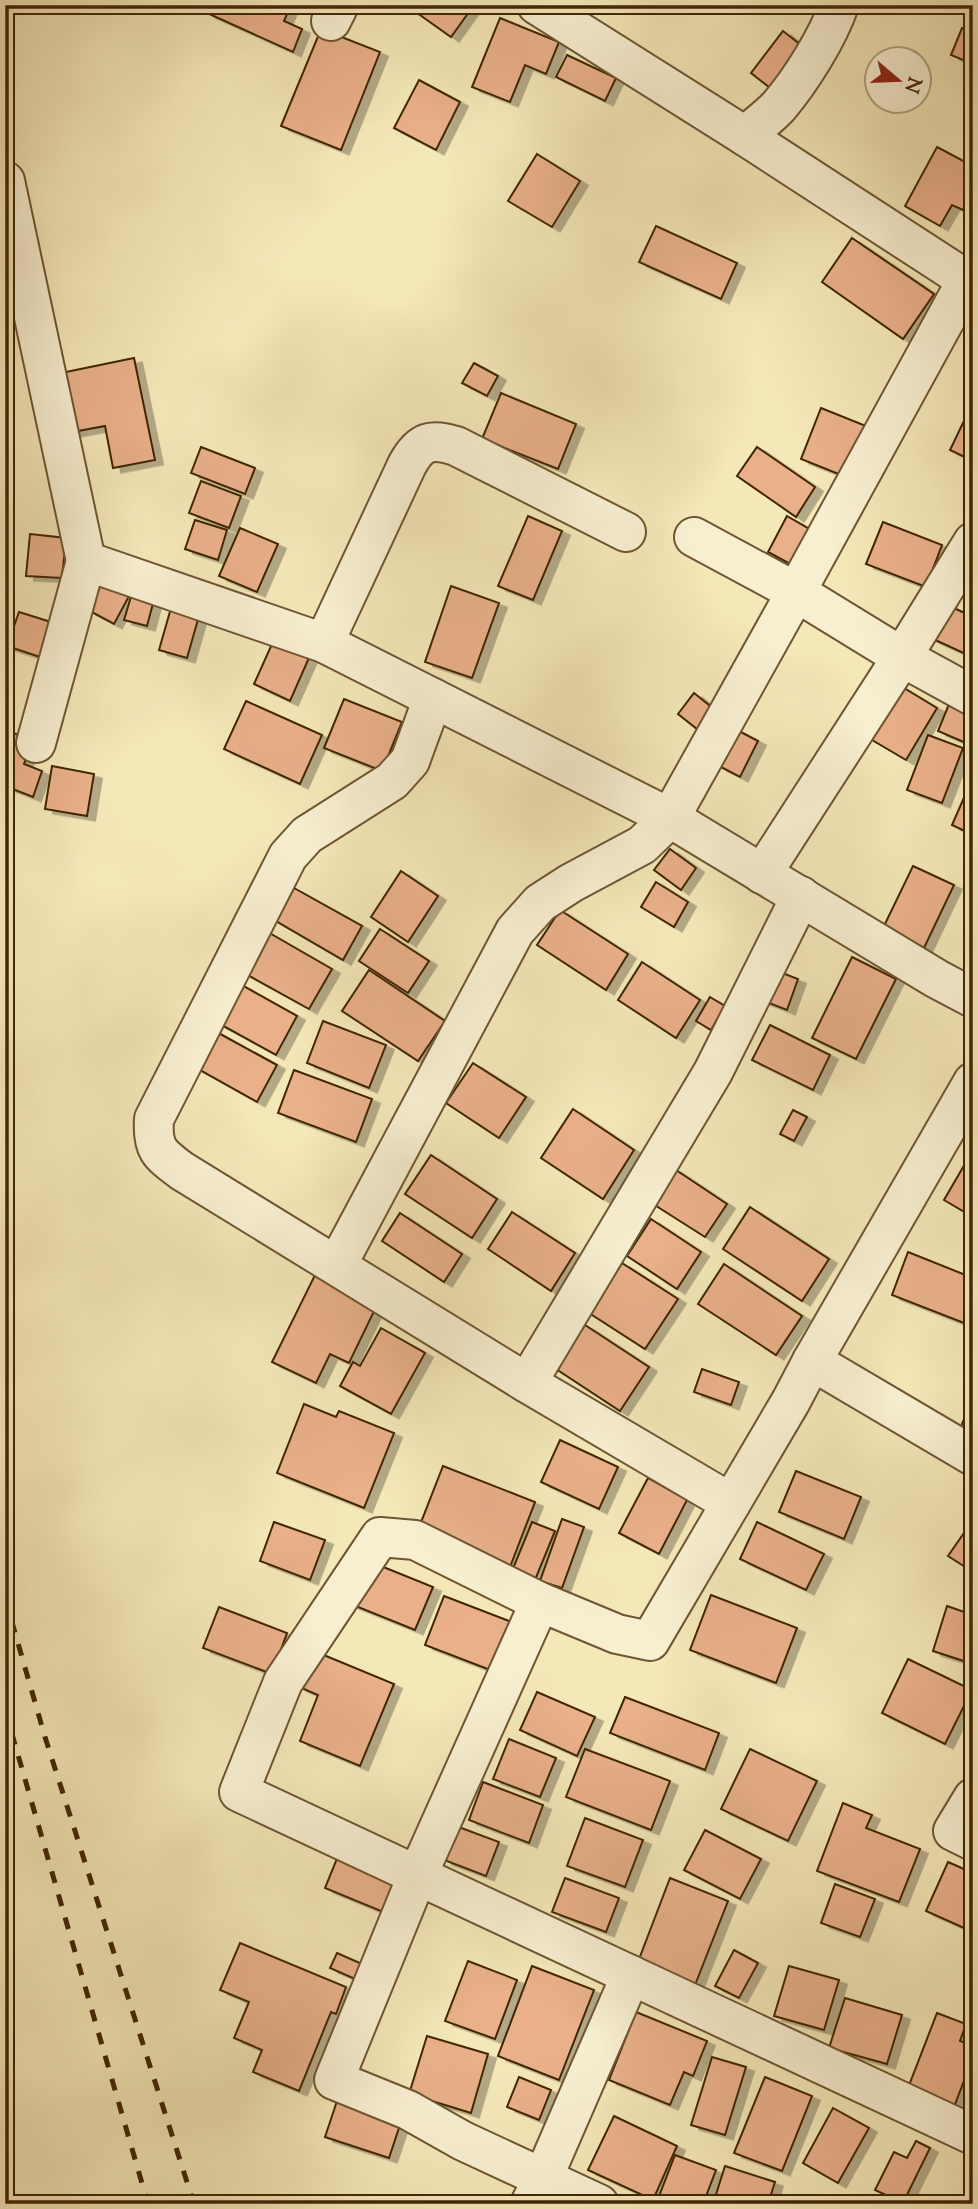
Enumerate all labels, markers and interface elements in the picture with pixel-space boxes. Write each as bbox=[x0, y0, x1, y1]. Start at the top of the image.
north arrow bbox=[862, 46, 932, 116]
text: N bbox=[896, 73, 927, 96]

